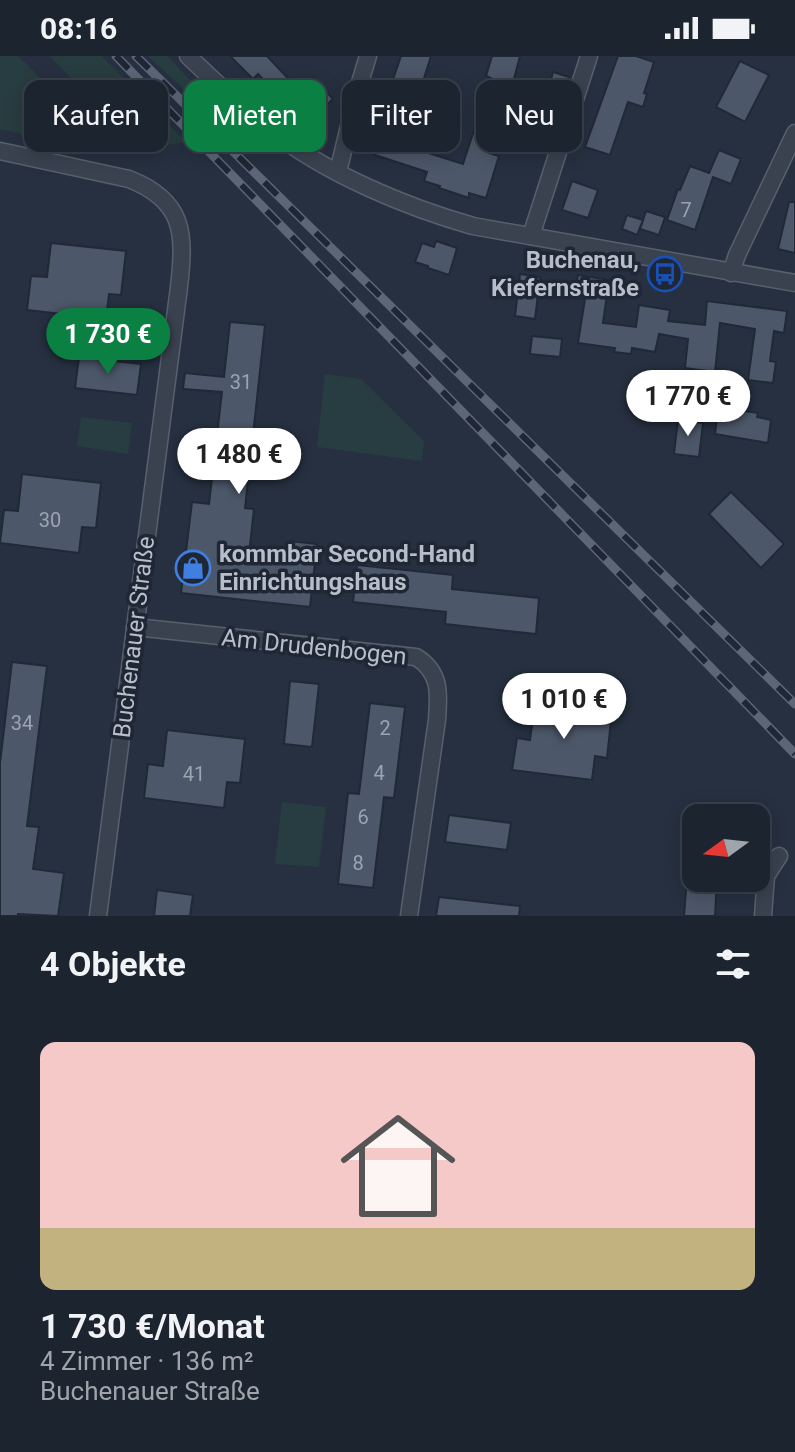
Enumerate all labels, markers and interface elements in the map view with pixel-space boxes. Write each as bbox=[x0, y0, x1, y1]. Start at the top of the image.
text: 08:16 bbox=[40, 11, 117, 46]
chip: Kaufen bbox=[24, 80, 168, 152]
chip: Mieten bbox=[184, 80, 326, 152]
chip: Filter bbox=[342, 80, 460, 152]
chip: Neu bbox=[476, 80, 582, 152]
house number: 7 bbox=[680, 198, 692, 222]
place label: Buchenau, Kiefernstraße bbox=[491, 246, 639, 302]
bus stop icon: Buchenau, Kiefernstraße bbox=[646, 255, 684, 293]
pin: 1 730 € bbox=[34, 308, 182, 376]
text: 1 730 € bbox=[64, 319, 152, 349]
house number: 31 bbox=[230, 370, 252, 394]
pin: 1 770 € bbox=[614, 370, 762, 438]
text: 1 770 € bbox=[644, 381, 732, 411]
pin: 1 480 € bbox=[165, 428, 313, 496]
text: 1 480 € bbox=[195, 439, 283, 469]
house number: 30 bbox=[39, 508, 61, 532]
street label: Buchenauer Straße bbox=[108, 535, 160, 739]
place label: kommbar Second-Hand Einrichtungshaus bbox=[219, 540, 475, 596]
shop icon: kommbar Second-Hand Einrichtungshaus bbox=[174, 549, 212, 587]
street label: Am Drudenbogen bbox=[220, 623, 408, 671]
pin: 1 010 € bbox=[490, 673, 638, 741]
text: 1 010 € bbox=[520, 684, 608, 714]
house number: 34 bbox=[11, 711, 33, 735]
house number: 2 bbox=[379, 716, 391, 740]
house number: 4 bbox=[373, 761, 385, 785]
house number: 41 bbox=[183, 762, 205, 786]
north arrow bbox=[682, 804, 770, 892]
map controls bbox=[682, 804, 770, 892]
house number: 6 bbox=[357, 805, 369, 829]
house number: 8 bbox=[352, 851, 364, 875]
icon: filters bbox=[711, 942, 755, 986]
text: 4 Objekte bbox=[40, 944, 186, 984]
icon: home bbox=[326, 1094, 470, 1238]
text: 1 730 €/Monat bbox=[40, 1306, 265, 1346]
text: 4 Zimmer · 136 m² bbox=[40, 1346, 253, 1376]
text: Buchenauer Straße bbox=[40, 1376, 260, 1406]

